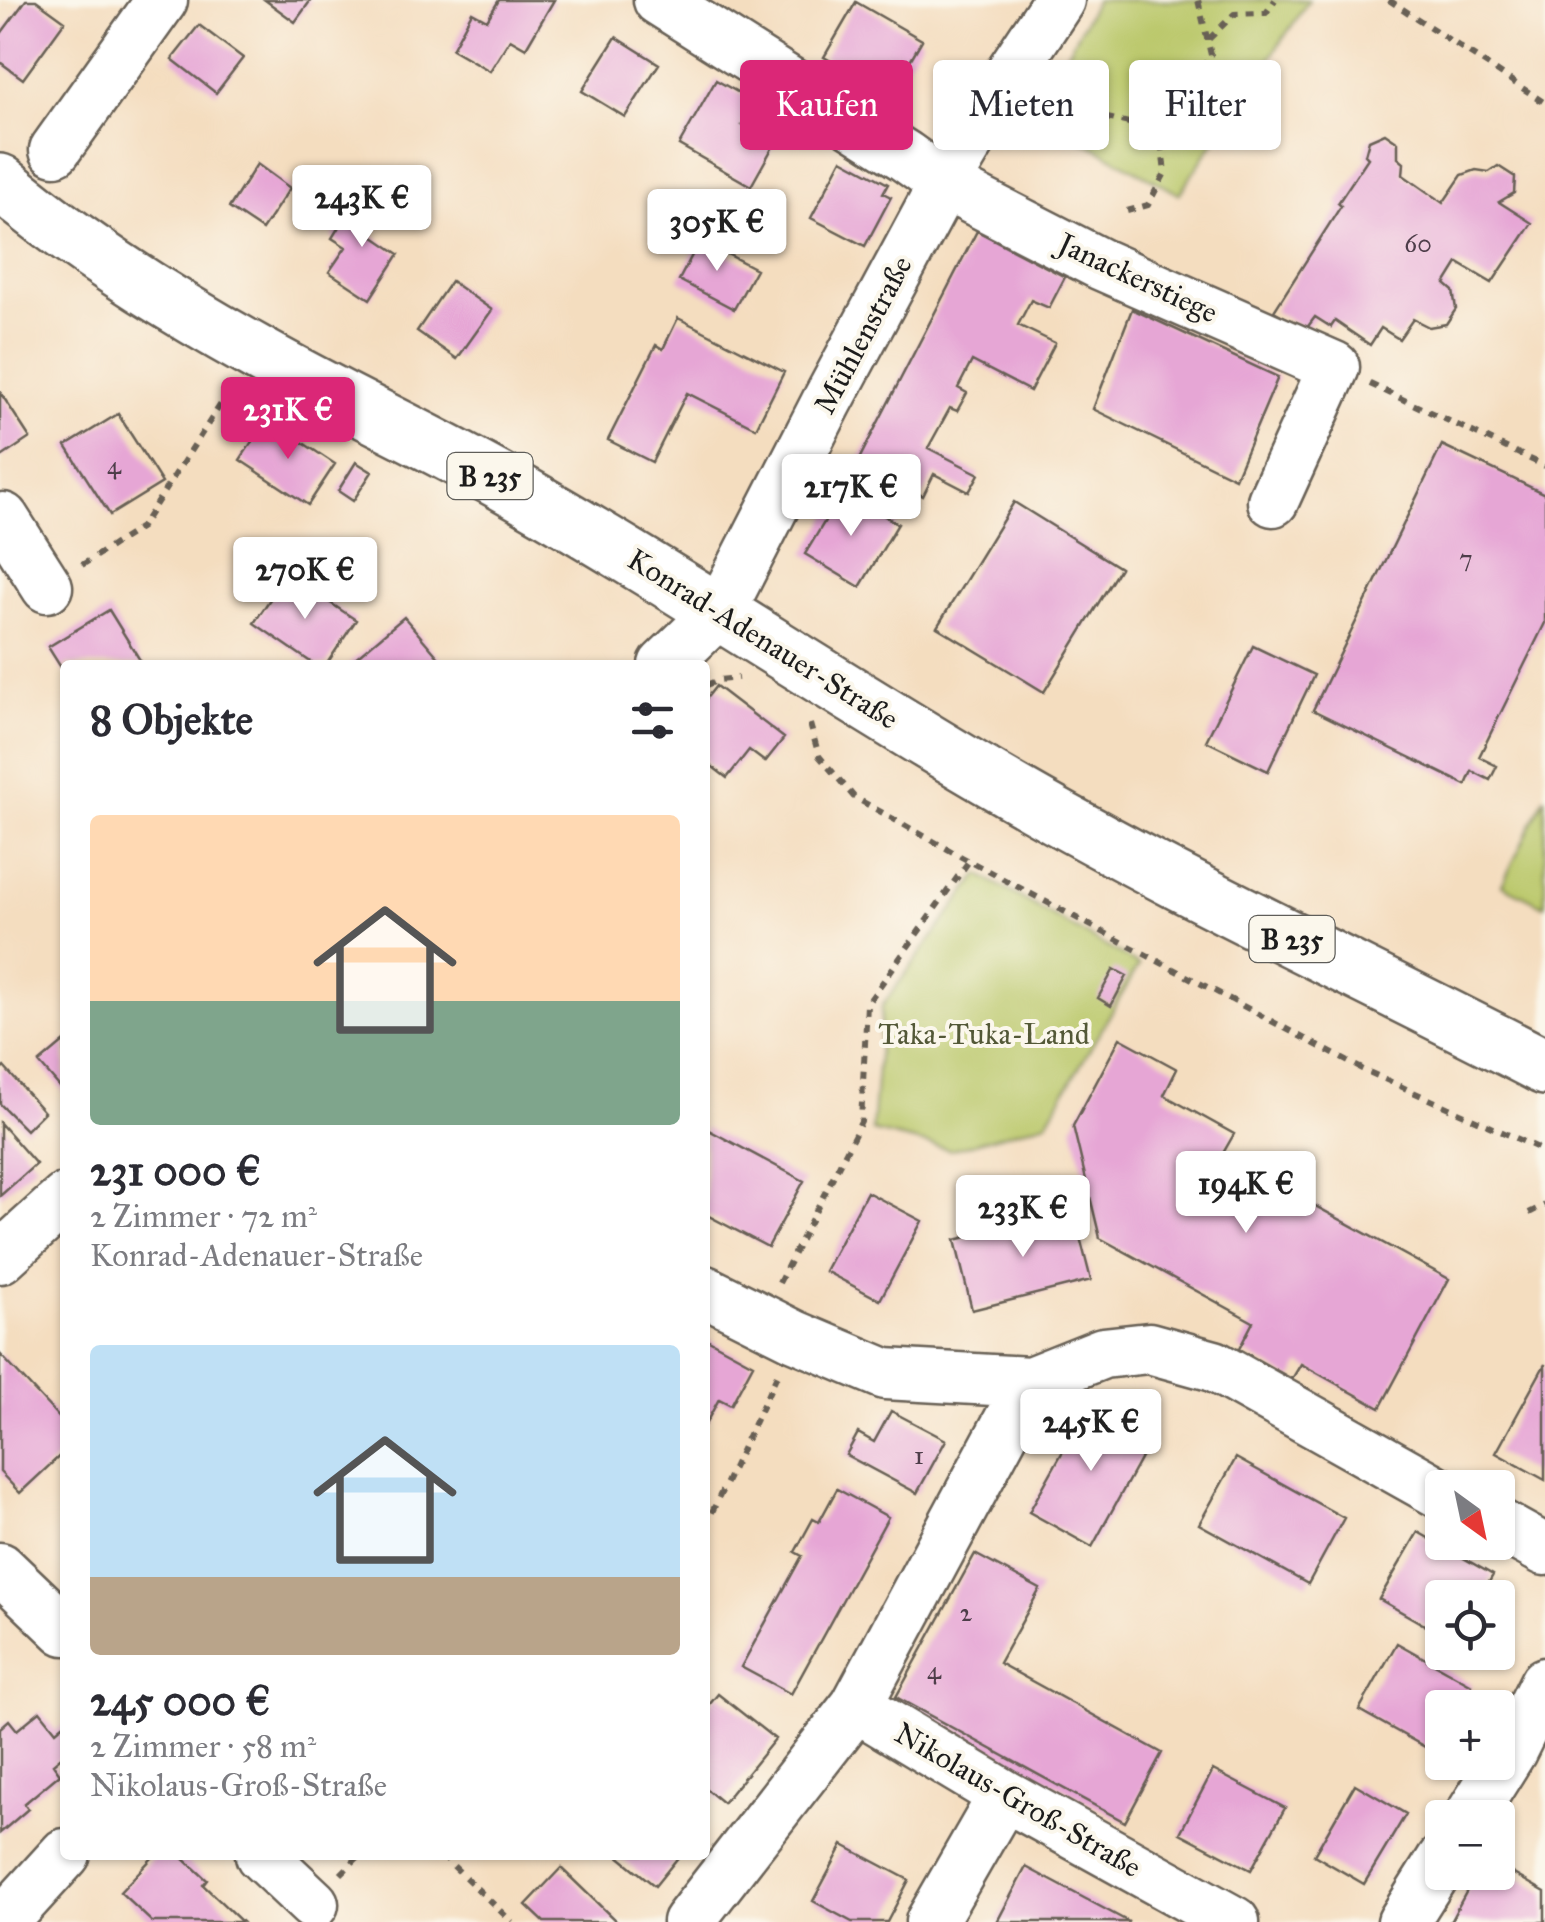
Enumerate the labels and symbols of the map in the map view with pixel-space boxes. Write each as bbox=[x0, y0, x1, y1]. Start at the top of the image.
pin: 243K € bbox=[281, 165, 443, 250]
pin: 305K € bbox=[636, 189, 798, 274]
street label: Janackerstiege bbox=[1050, 224, 1223, 331]
house number: 60 bbox=[1404, 228, 1432, 259]
street label: Mühlenstraße bbox=[806, 250, 920, 420]
pin: 231K € bbox=[207, 377, 369, 462]
house number: 4 bbox=[107, 450, 122, 481]
road number: B 235 bbox=[448, 453, 532, 499]
pin: 217K € bbox=[770, 454, 932, 539]
pin: 270K € bbox=[224, 537, 386, 622]
street label: Konrad-Adenauer-Straße bbox=[621, 541, 905, 737]
house number: 7 bbox=[1459, 543, 1473, 574]
road number: B 235 bbox=[1250, 916, 1334, 962]
park label: Taka-Tuka-Land bbox=[878, 1016, 1090, 1052]
pin: 194K € bbox=[1165, 1151, 1327, 1236]
pin: 233K € bbox=[942, 1175, 1104, 1260]
pin: 245K € bbox=[1010, 1389, 1172, 1474]
house number: 1 bbox=[914, 1440, 924, 1471]
north arrow bbox=[1425, 1470, 1515, 1560]
house number: 2 bbox=[960, 1597, 973, 1628]
house number: 4 bbox=[927, 1655, 942, 1686]
street label: Nikolaus-Groß-Straße bbox=[888, 1715, 1148, 1885]

